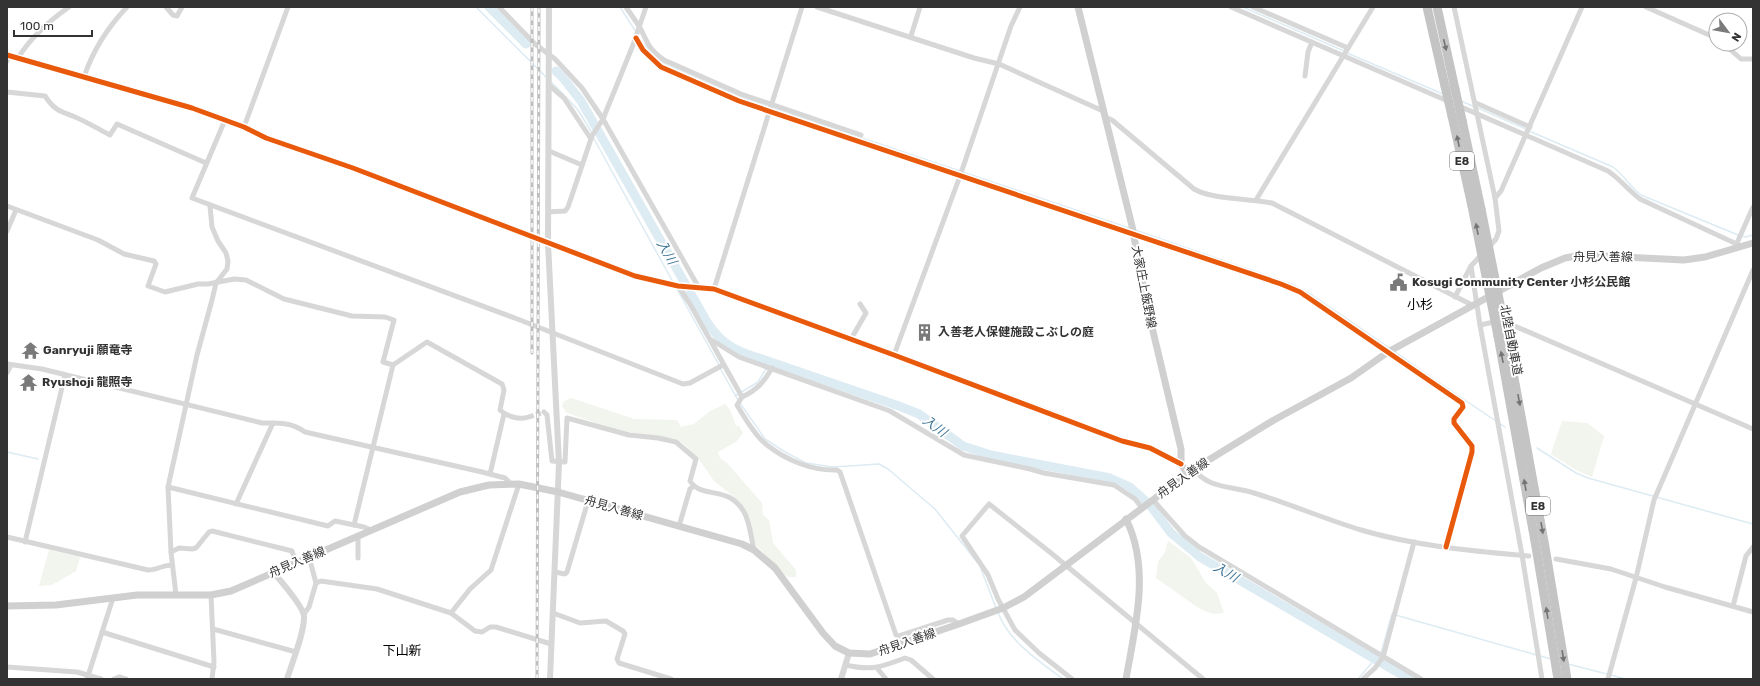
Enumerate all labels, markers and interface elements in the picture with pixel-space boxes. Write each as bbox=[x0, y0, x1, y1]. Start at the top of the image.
scale bar bbox=[14, 12, 92, 38]
north arrow bbox=[1708, 12, 1748, 52]
text: 100 m bbox=[20, 19, 54, 33]
text: N bbox=[1728, 30, 1744, 44]
one-way arrow bbox=[1443, 39, 1449, 51]
one-way arrow bbox=[1454, 135, 1460, 147]
road number: E8 bbox=[1450, 152, 1474, 170]
one-way arrow bbox=[1473, 223, 1479, 235]
water label: 入川 bbox=[654, 237, 681, 269]
street label: 大家庄上飯野線 bbox=[1129, 244, 1159, 330]
street label: 舟見入善線 bbox=[1573, 250, 1633, 264]
public building icon: Kosugi Community Center 小杉公民館 bbox=[1389, 272, 1409, 292]
place label: Kosugi Community Center 小杉公民館 bbox=[1412, 275, 1630, 289]
district label: 小杉 bbox=[1407, 297, 1433, 312]
street label: 北陸自動車道 bbox=[1497, 303, 1525, 377]
building icon: 入善老人保健施設こぶしの庭 bbox=[915, 322, 935, 342]
place label: 入善老人保健施設こぶしの庭 bbox=[938, 325, 1094, 339]
temple icon: Ganryuji 願竜寺 bbox=[20, 340, 40, 360]
place label: Ganryuji 願竜寺 bbox=[43, 343, 133, 357]
one-way arrow bbox=[1499, 351, 1505, 363]
temple icon: Ryushoji 龍照寺 bbox=[19, 372, 39, 392]
place label: Ryushoji 龍照寺 bbox=[42, 375, 133, 389]
one-way arrow bbox=[1516, 394, 1522, 406]
water label: 入川 bbox=[920, 412, 952, 441]
street label: 舟見入善線 bbox=[1154, 455, 1212, 501]
one-way arrow bbox=[1522, 479, 1528, 491]
street label: 舟見入善線 bbox=[583, 493, 645, 523]
road number: E8 bbox=[1526, 497, 1550, 515]
one-way arrow bbox=[1539, 522, 1545, 534]
street label: 舟見入善線 bbox=[267, 544, 327, 580]
water label: 入川 bbox=[1211, 559, 1243, 586]
one-way arrow bbox=[1544, 607, 1550, 619]
street label: 舟見入善線 bbox=[876, 626, 938, 658]
district label: 下山新 bbox=[382, 643, 422, 658]
one-way arrow bbox=[1560, 650, 1566, 662]

